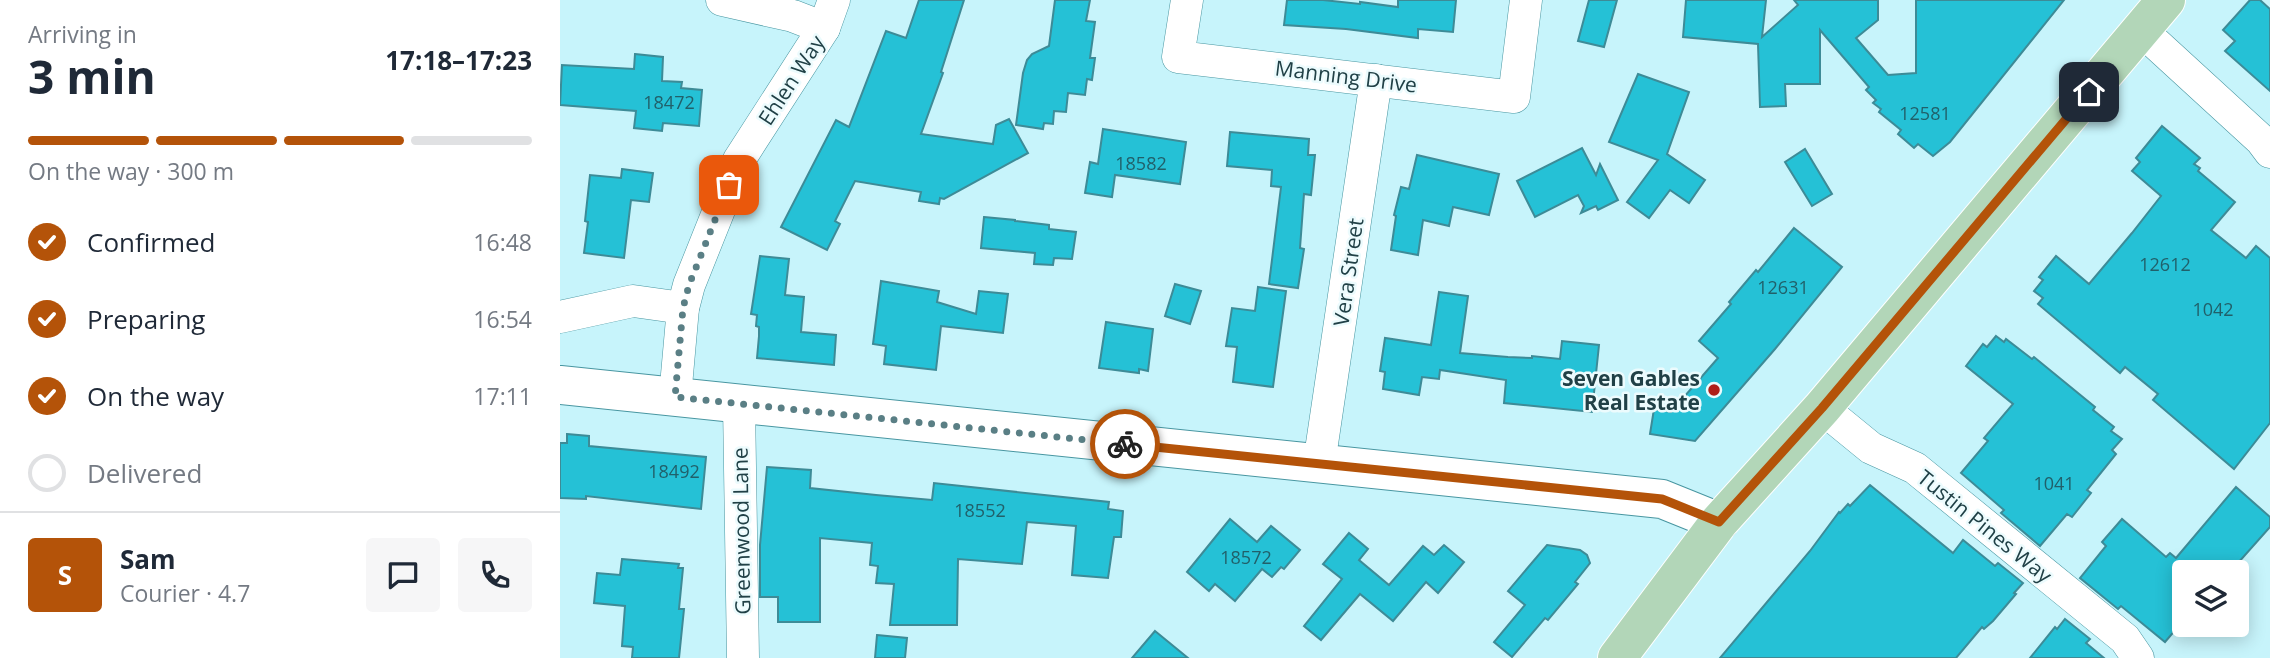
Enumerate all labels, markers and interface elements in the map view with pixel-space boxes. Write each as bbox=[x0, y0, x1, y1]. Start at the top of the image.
text: Arriving in bbox=[28, 18, 137, 50]
street label: Ehlen Way bbox=[752, 29, 831, 130]
text: 17:18–17:23 bbox=[385, 42, 532, 78]
text: 3 min bbox=[28, 45, 156, 107]
street label: Manning Drive bbox=[1273, 53, 1419, 99]
pin bbox=[2059, 62, 2119, 122]
icon: home bbox=[2070, 73, 2108, 111]
house number: 18472 bbox=[643, 90, 695, 114]
house number: 12581 bbox=[1899, 101, 1951, 125]
house number: 18582 bbox=[1115, 151, 1167, 175]
text: On the way · 300 m bbox=[28, 155, 234, 187]
pin bbox=[699, 155, 759, 215]
icon: bag bbox=[710, 166, 748, 204]
street label: Vera Street bbox=[1327, 216, 1369, 328]
icon: check bbox=[28, 223, 66, 261]
text: Confirmed bbox=[87, 224, 215, 260]
text: 16:48 bbox=[473, 226, 532, 258]
house number: 12612 bbox=[2139, 252, 2191, 276]
house number: 12631 bbox=[1757, 275, 1809, 299]
house number: 1042 bbox=[2192, 297, 2234, 321]
icon: check bbox=[28, 300, 66, 338]
text: Preparing bbox=[87, 301, 205, 337]
text: 16:54 bbox=[473, 303, 532, 335]
place label: Seven Gables Real Estate bbox=[1562, 364, 1700, 416]
icon: check bbox=[28, 377, 66, 415]
text: On the way bbox=[87, 378, 224, 414]
text: 17:11 bbox=[473, 380, 532, 412]
marker: Seven Gables Real Estate bbox=[1706, 382, 1722, 398]
courier bbox=[1090, 409, 1160, 479]
icon: bike bbox=[1106, 425, 1144, 463]
street label: Greenwood Lane bbox=[726, 447, 756, 615]
text: Delivered bbox=[87, 455, 202, 491]
house number: 18492 bbox=[648, 459, 700, 483]
street label: Tustin Pines Way bbox=[1912, 463, 2058, 589]
house number: 1041 bbox=[2033, 471, 2075, 495]
house number: 18552 bbox=[954, 498, 1006, 522]
button: chat bbox=[366, 538, 440, 612]
button: phone bbox=[458, 538, 532, 612]
text: Sam bbox=[120, 541, 176, 577]
house number: 18572 bbox=[1220, 545, 1272, 569]
text: S bbox=[58, 557, 72, 593]
map controls bbox=[2172, 560, 2249, 637]
button: layers bbox=[2172, 560, 2249, 637]
text: Courier · 4.7 bbox=[120, 577, 250, 609]

